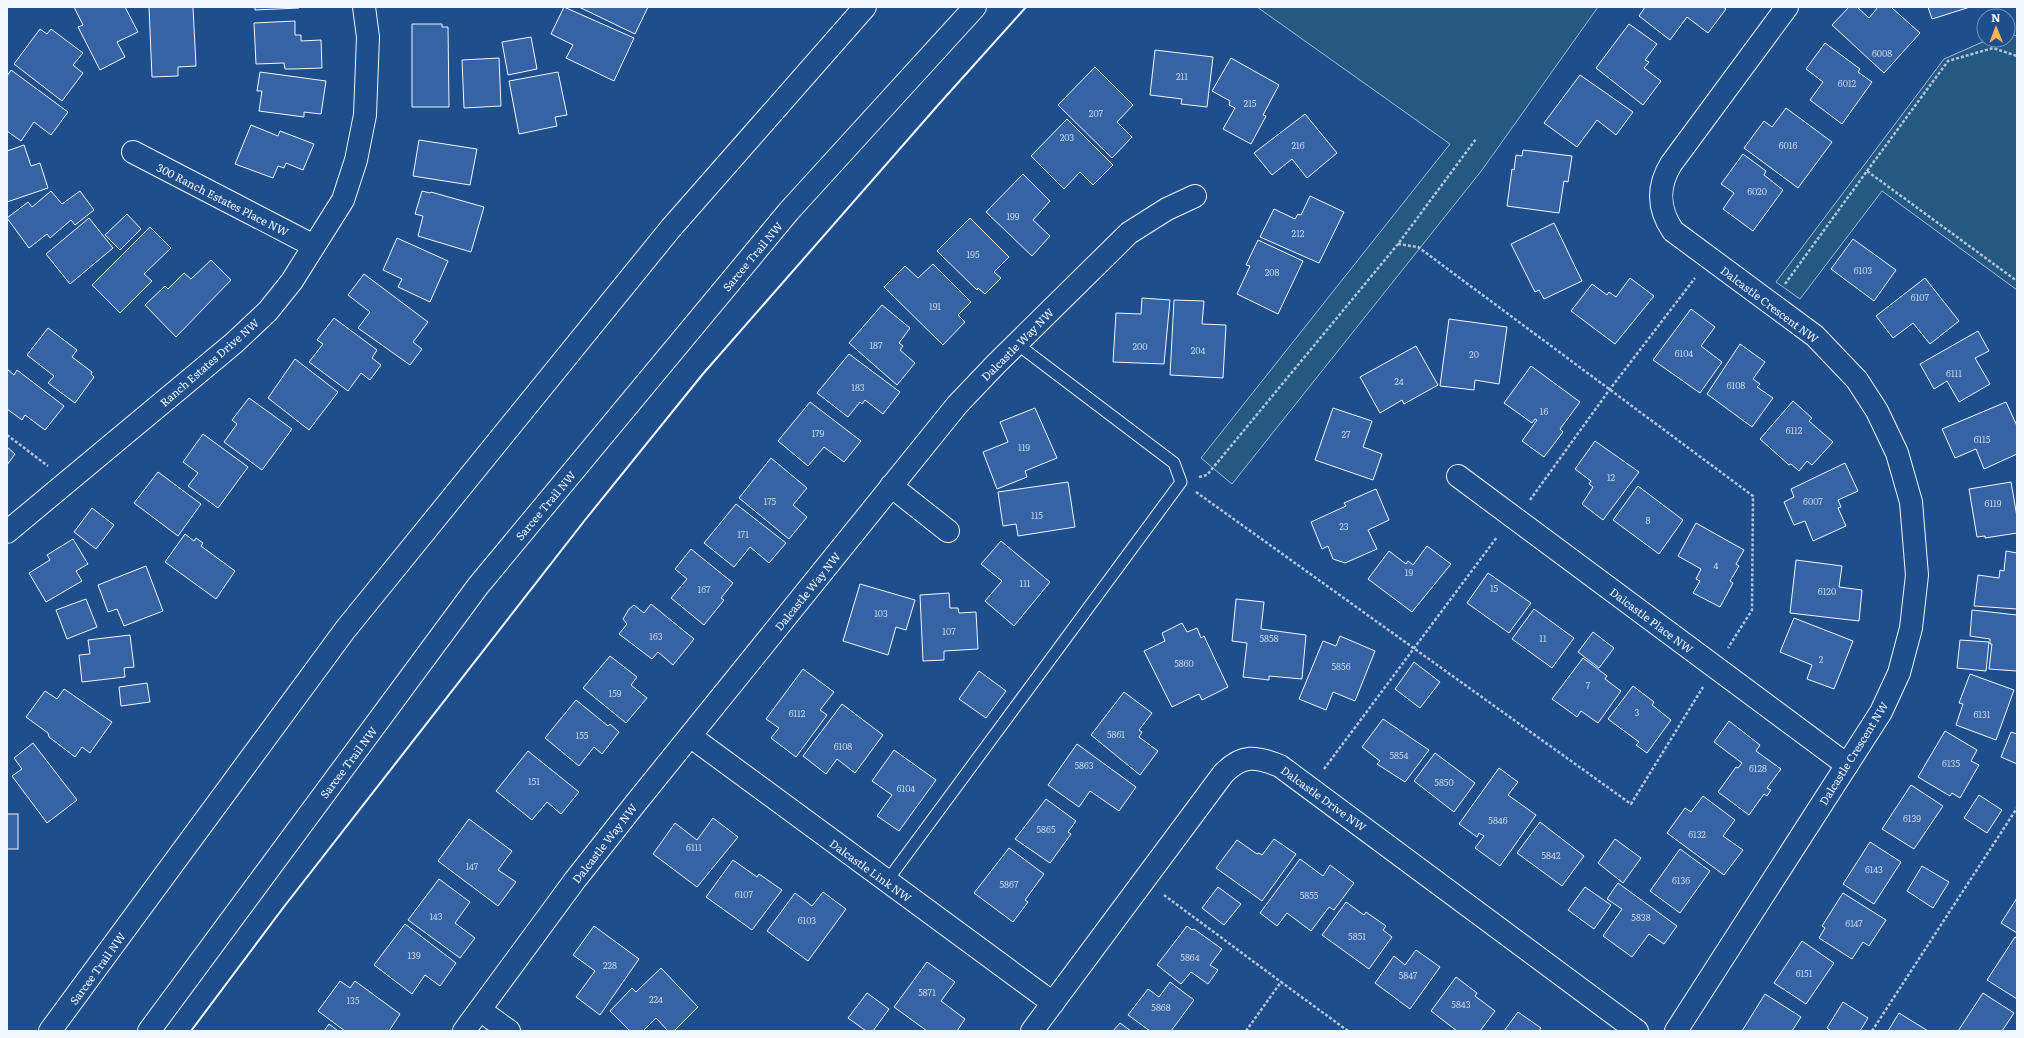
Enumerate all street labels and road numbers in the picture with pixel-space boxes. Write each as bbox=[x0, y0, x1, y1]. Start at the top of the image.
street label: 300 Ranch Estates Place NW bbox=[154, 159, 292, 239]
street label: Sarcee Trail NW bbox=[718, 218, 786, 294]
street label: Dalcastle Crescent NW bbox=[1718, 262, 1822, 346]
street label: Dalcastle Way NW bbox=[977, 304, 1057, 384]
street label: Ranch Estates Drive NW bbox=[156, 314, 262, 410]
street label: Sarcee Trail NW bbox=[511, 467, 579, 543]
street label: Dalcastle Way NW bbox=[770, 548, 844, 634]
street label: Dalcastle Place NW bbox=[1607, 583, 1697, 657]
street label: Dalcastle Crescent NW bbox=[1815, 698, 1891, 808]
street label: Sarcee Trail NW bbox=[316, 723, 380, 801]
street label: Dalcastle Drive NW bbox=[1278, 761, 1370, 835]
street label: Dalcastle Way NW bbox=[568, 800, 640, 886]
street label: Dalcastle Link NW bbox=[827, 835, 915, 905]
street label: Sarcee Trail NW bbox=[65, 928, 129, 1008]

